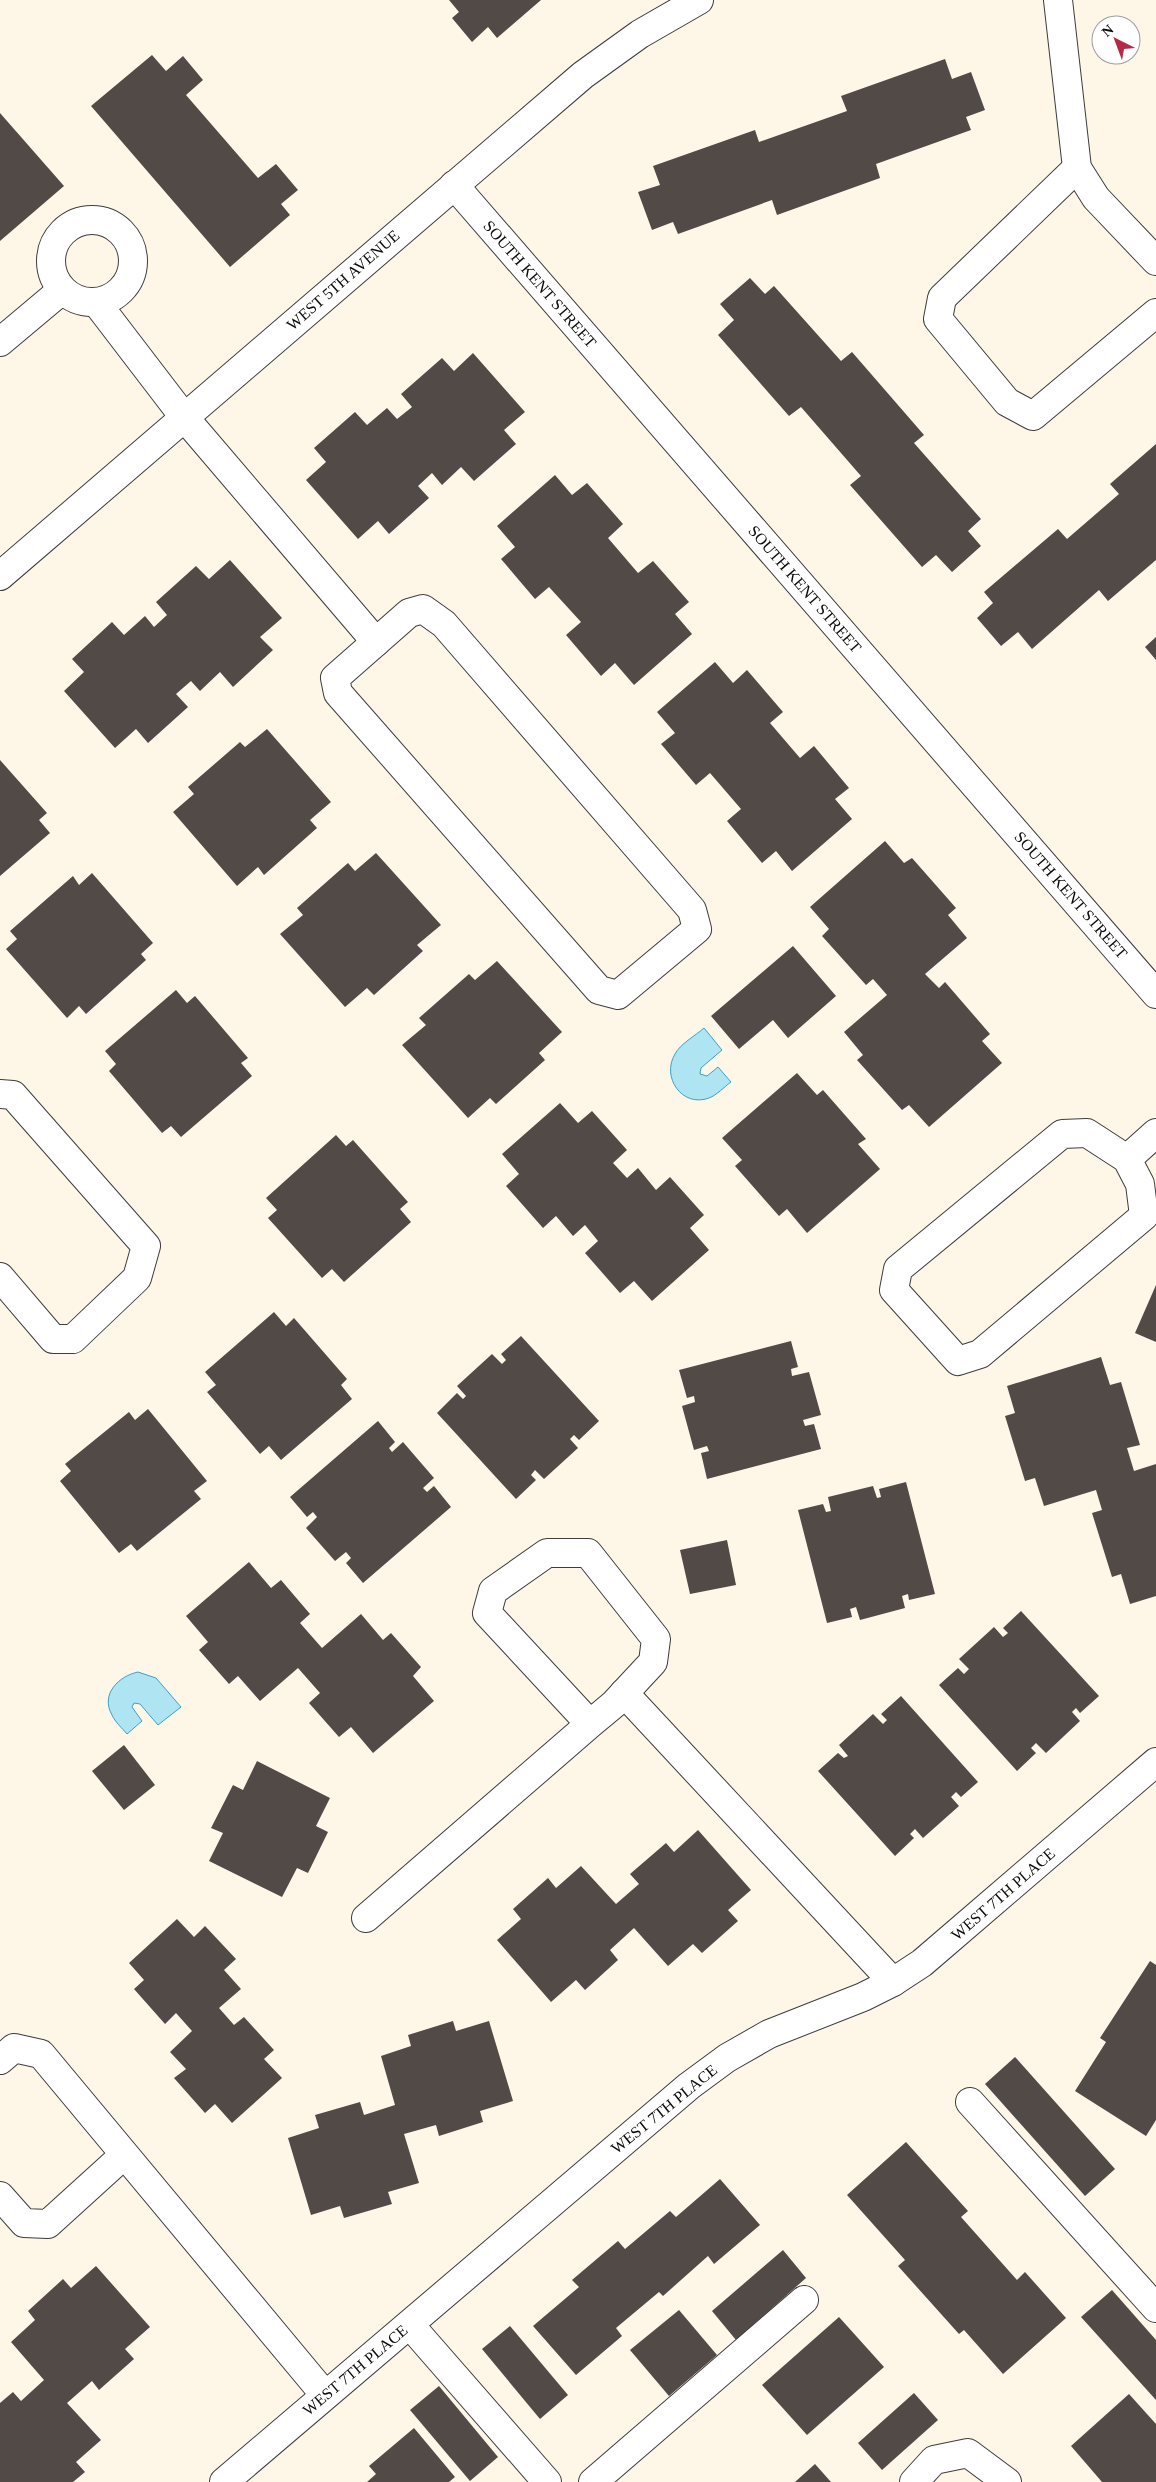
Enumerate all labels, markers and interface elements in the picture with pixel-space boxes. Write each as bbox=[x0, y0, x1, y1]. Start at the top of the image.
north arrow bbox=[1091, 15, 1141, 65]
text: N bbox=[1099, 22, 1116, 40]
street label: SOUTH KENT STREET bbox=[480, 217, 600, 351]
street label: WEST 5TH AVENUE bbox=[283, 227, 403, 333]
street label: SOUTH KENT STREET bbox=[745, 522, 865, 656]
street label: SOUTH KENT STREET bbox=[1011, 828, 1131, 962]
street label: WEST 7TH PLACE bbox=[948, 1845, 1058, 1943]
street label: WEST 7TH PLACE bbox=[608, 2061, 720, 2157]
street label: WEST 7TH PLACE bbox=[299, 2321, 411, 2419]

